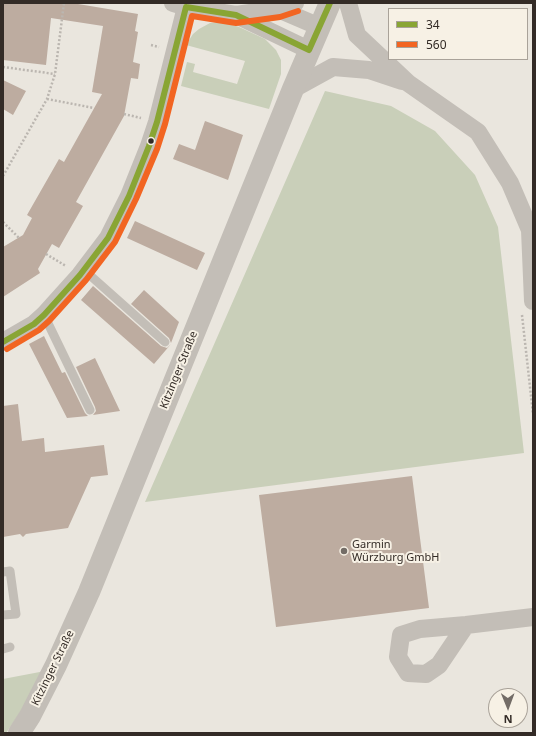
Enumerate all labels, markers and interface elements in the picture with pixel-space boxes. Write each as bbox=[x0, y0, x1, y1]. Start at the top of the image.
legend bbox=[388, 8, 528, 60]
text: 34 bbox=[426, 16, 440, 33]
text: 560 bbox=[426, 36, 447, 53]
unlabelled marker bbox=[146, 136, 156, 146]
street label: Kitzinger Straße bbox=[157, 329, 201, 411]
place label: Garmin Würzburg GmbH bbox=[352, 538, 439, 564]
marker: Garmin Würzburg GmbH bbox=[339, 546, 349, 556]
street label: Kitzinger Straße bbox=[29, 628, 77, 708]
north arrow bbox=[488, 688, 528, 728]
text: N bbox=[504, 712, 513, 727]

